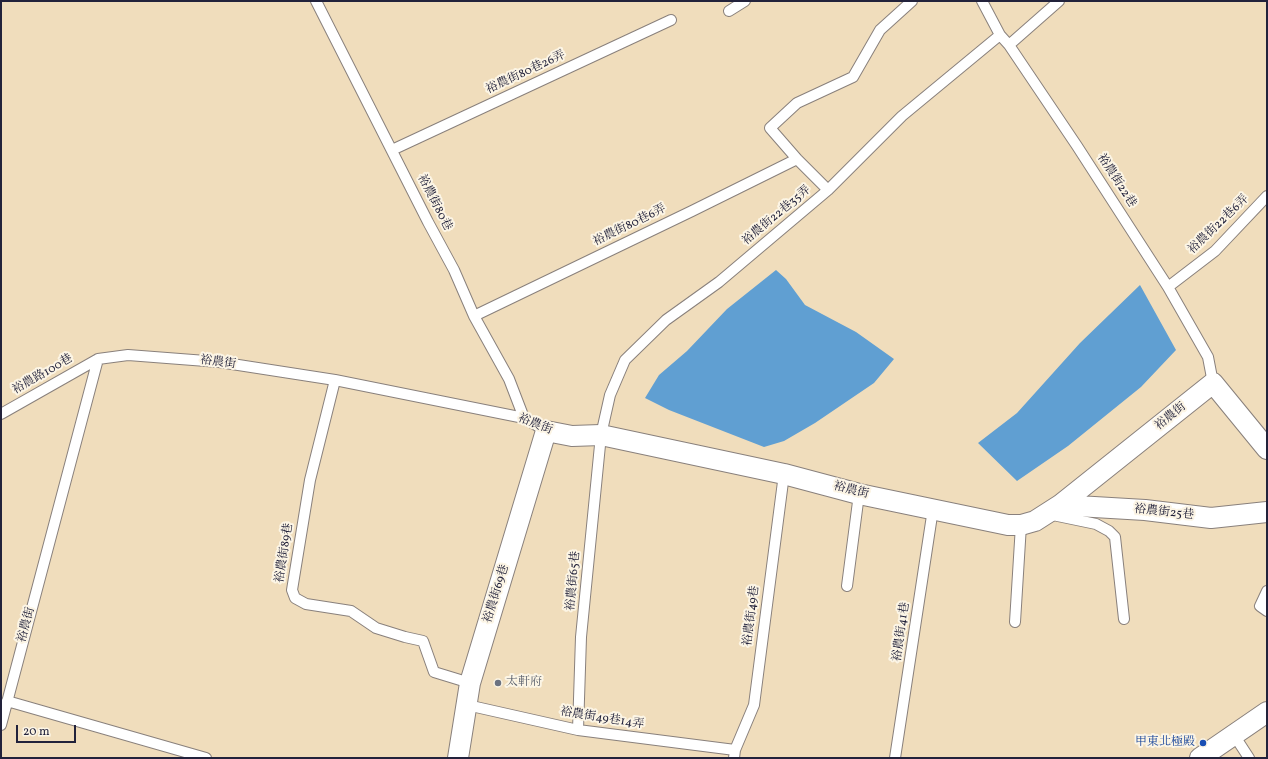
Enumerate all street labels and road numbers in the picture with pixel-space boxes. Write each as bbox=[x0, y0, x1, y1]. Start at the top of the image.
street label: 裕農街80巷26弄 bbox=[484, 48, 568, 98]
street label: 裕農街22巷 bbox=[1093, 152, 1139, 210]
street label: 裕農街80巷 bbox=[414, 172, 454, 234]
street label: 裕農街22巷35弄 bbox=[740, 183, 814, 249]
street label: 裕農街22巷6弄 bbox=[1186, 192, 1252, 258]
street label: 裕農街80巷6弄 bbox=[591, 202, 669, 250]
street label: 裕農路100巷 bbox=[10, 352, 76, 398]
street label: 裕農街 bbox=[199, 354, 237, 372]
street label: 裕農街 bbox=[1152, 400, 1190, 434]
street label: 裕農街 bbox=[516, 412, 554, 438]
street label: 裕農街 bbox=[832, 480, 870, 502]
street label: 裕農街25巷 bbox=[1133, 503, 1195, 523]
street label: 裕農街89巷 bbox=[273, 522, 297, 584]
street label: 裕農街65巷 bbox=[564, 551, 584, 611]
street label: 裕農街69巷 bbox=[481, 563, 513, 625]
street label: 裕農街49巷 bbox=[741, 585, 763, 647]
street label: 裕農街41巷 bbox=[891, 601, 913, 663]
street label: 裕農街 bbox=[15, 606, 39, 644]
street label: 裕農街49巷14弄 bbox=[559, 705, 645, 733]

